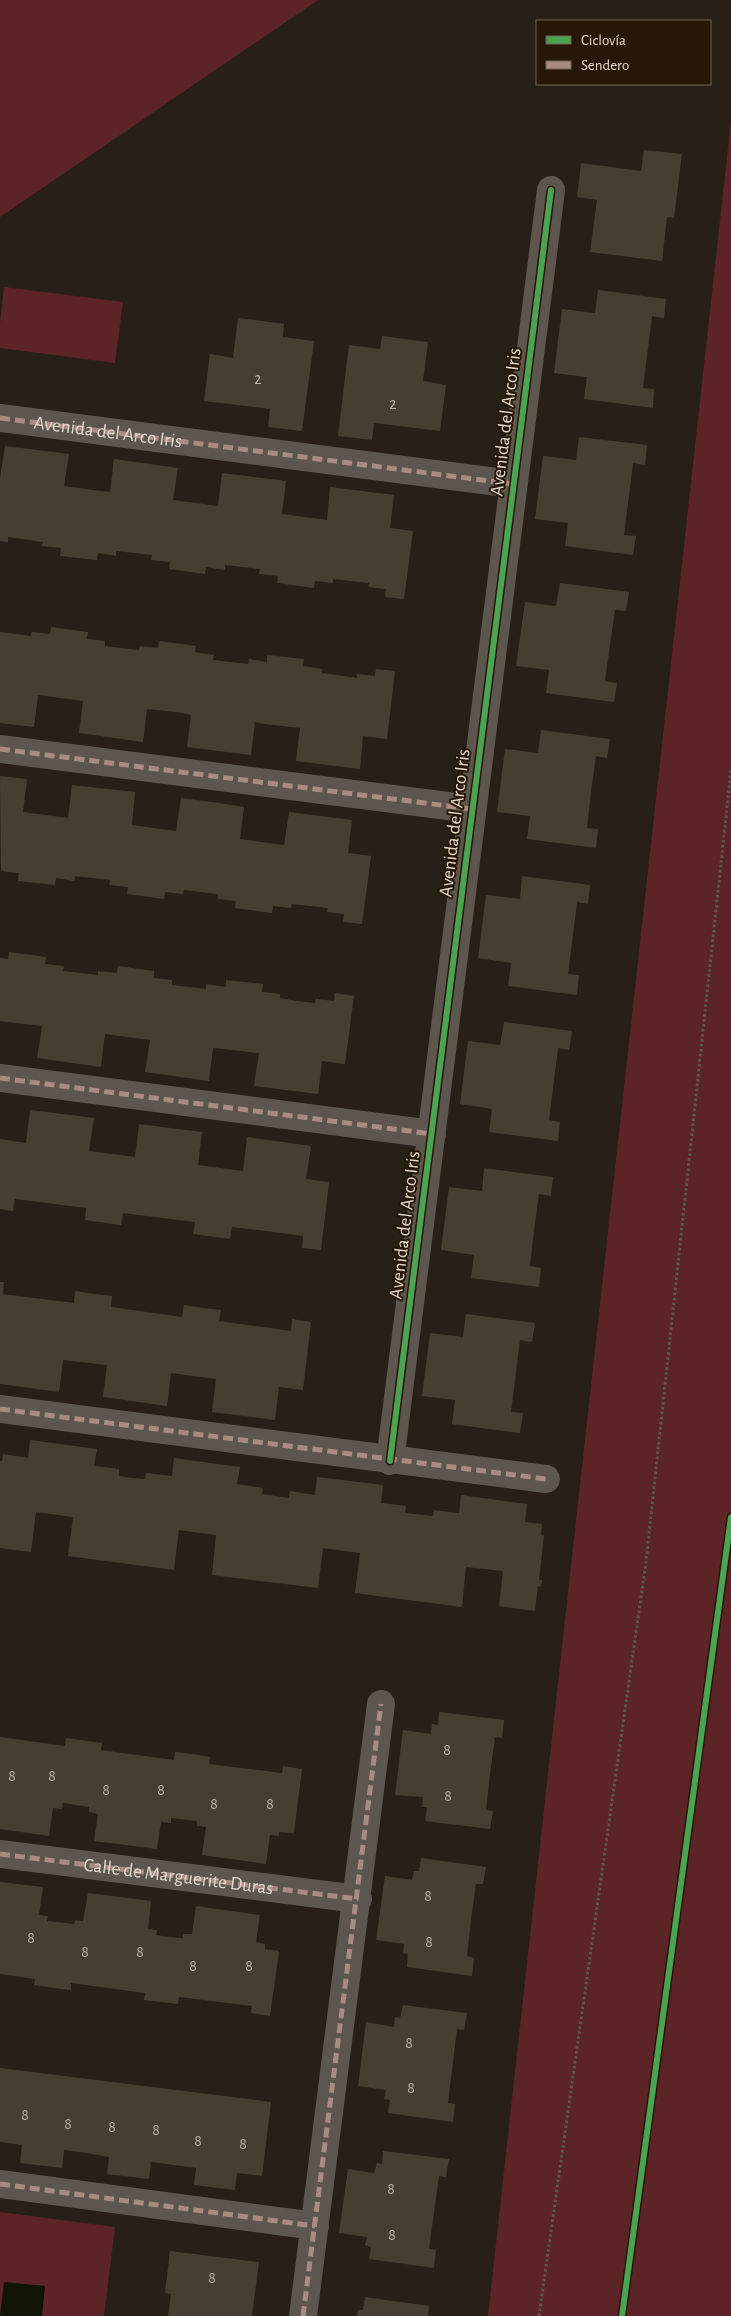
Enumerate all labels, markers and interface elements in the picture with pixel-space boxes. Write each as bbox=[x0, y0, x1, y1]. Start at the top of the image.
legend bbox=[536, 20, 711, 85]
text: Ciclovía bbox=[581, 33, 626, 48]
text: Sendero bbox=[581, 58, 629, 73]
street label: Avenida del Arco Iris bbox=[487, 347, 525, 497]
house number: 2 bbox=[254, 371, 262, 387]
house number: 2 bbox=[389, 396, 397, 412]
street label: Avenida del Arco Iris bbox=[33, 413, 183, 451]
street label: Avenida del Arco Iris bbox=[436, 748, 474, 898]
street label: Avenida del Arco Iris bbox=[386, 1150, 424, 1300]
house number: 8 bbox=[443, 1742, 451, 1758]
house number: 8 bbox=[8, 1768, 16, 1784]
house number: 8 bbox=[48, 1768, 56, 1784]
house number: 8 bbox=[102, 1782, 110, 1798]
house number: 8 bbox=[157, 1782, 165, 1798]
house number: 8 bbox=[444, 1788, 452, 1804]
house number: 8 bbox=[210, 1796, 218, 1812]
house number: 8 bbox=[266, 1796, 274, 1812]
street label: Calle de Marguerite Duras bbox=[83, 1855, 275, 1898]
house number: 8 bbox=[424, 1888, 432, 1904]
house number: 8 bbox=[27, 1930, 35, 1946]
house number: 8 bbox=[425, 1934, 433, 1950]
house number: 8 bbox=[81, 1944, 89, 1960]
house number: 8 bbox=[136, 1944, 144, 1960]
house number: 8 bbox=[189, 1958, 197, 1974]
house number: 8 bbox=[245, 1958, 253, 1974]
house number: 8 bbox=[405, 2035, 413, 2051]
house number: 8 bbox=[407, 2080, 415, 2096]
house number: 8 bbox=[21, 2107, 29, 2123]
house number: 8 bbox=[64, 2116, 72, 2132]
house number: 8 bbox=[108, 2119, 116, 2135]
house number: 8 bbox=[152, 2122, 160, 2138]
house number: 8 bbox=[194, 2133, 202, 2149]
house number: 8 bbox=[239, 2136, 247, 2152]
house number: 8 bbox=[387, 2181, 395, 2197]
house number: 8 bbox=[388, 2227, 396, 2243]
house number: 8 bbox=[208, 2270, 216, 2286]

